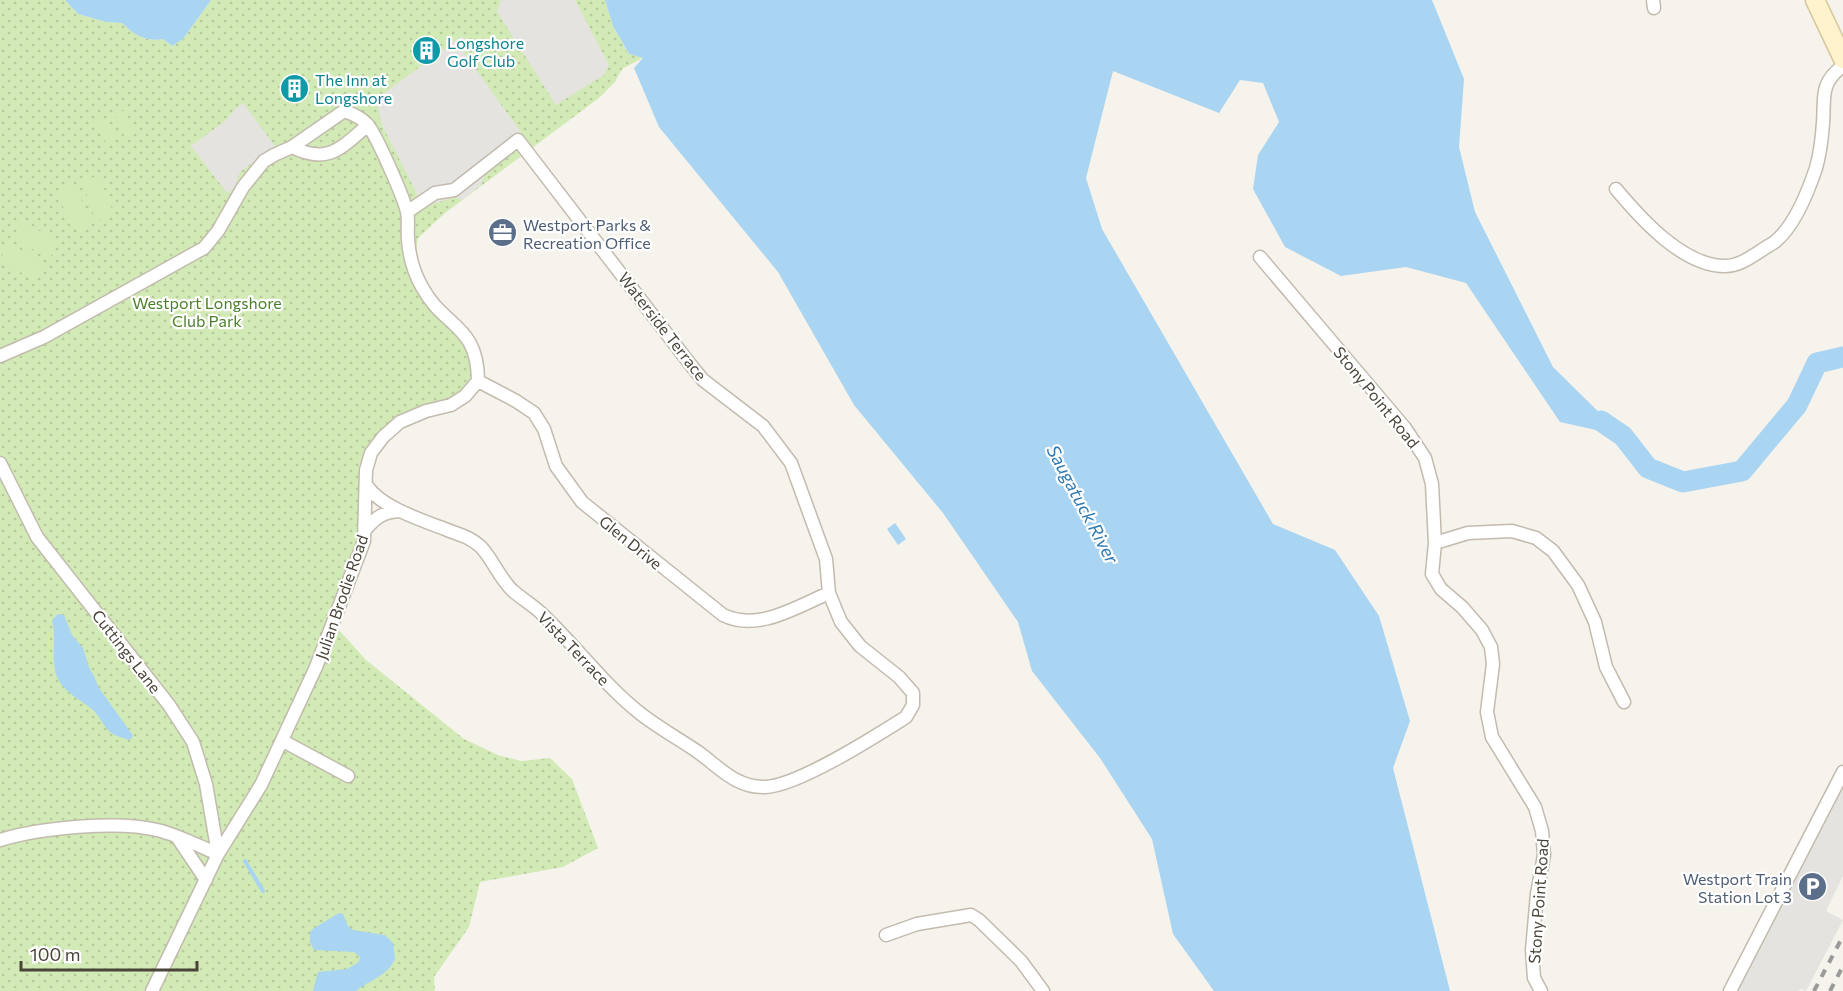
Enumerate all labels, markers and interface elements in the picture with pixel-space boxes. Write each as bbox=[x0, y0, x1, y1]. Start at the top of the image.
place label: Longshore Golf Club bbox=[447, 33, 524, 70]
building icon: Longshore Golf Club bbox=[410, 35, 442, 67]
place label: The Inn at Longshore bbox=[315, 70, 392, 107]
building icon: The Inn at Longshore bbox=[278, 72, 310, 104]
place label: Westport Parks & Recreation Office bbox=[523, 215, 651, 252]
office icon: Westport Parks & Recreation Office bbox=[486, 217, 518, 249]
street label: Waterside Terrace bbox=[615, 268, 711, 384]
park label: Westport Longshore Club Park bbox=[132, 293, 282, 330]
street label: Stony Point Road bbox=[1330, 342, 1424, 452]
water label: Saugatuck River bbox=[1043, 441, 1124, 568]
street label: Glen Drive bbox=[596, 511, 666, 573]
street label: Julian Brodie Road bbox=[311, 532, 371, 662]
street label: Cuttings Lane bbox=[89, 606, 165, 696]
street label: Vista Terrace bbox=[534, 607, 614, 689]
street label: Stony Point Road bbox=[1524, 838, 1552, 964]
place label: Westport Train Station Lot 3 bbox=[1683, 869, 1792, 906]
parking icon: Westport Train Station Lot 3 bbox=[1797, 871, 1829, 903]
scale bar bbox=[21, 934, 196, 972]
text: 100 m bbox=[30, 943, 80, 965]

